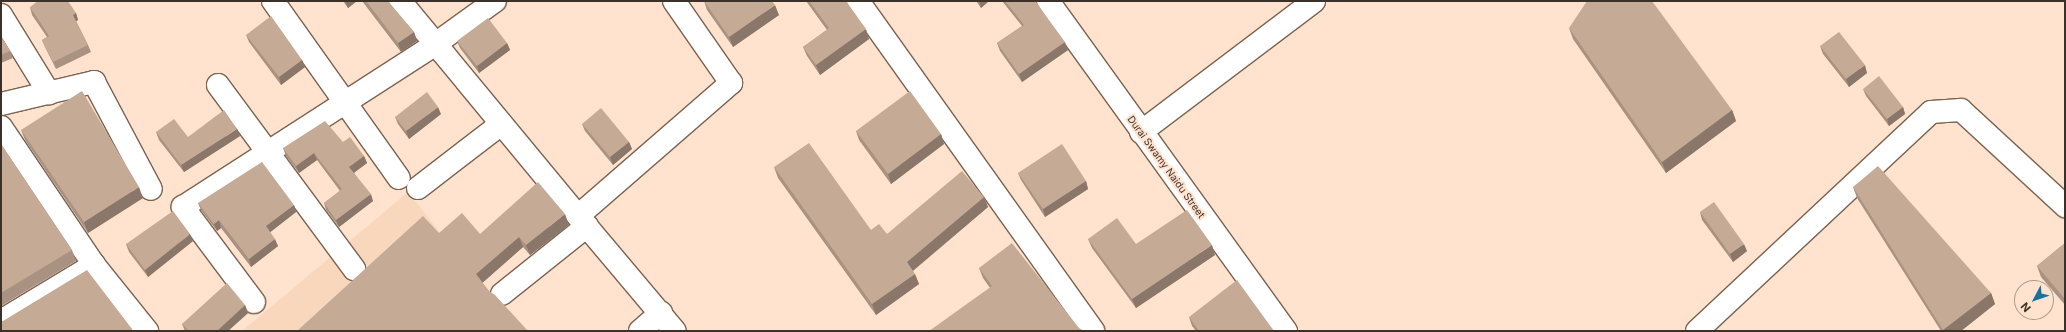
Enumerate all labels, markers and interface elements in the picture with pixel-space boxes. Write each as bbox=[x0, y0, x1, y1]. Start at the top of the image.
street label: Durai Swamy Naidu Street bbox=[1125, 113, 1207, 221]
north arrow bbox=[2014, 280, 2054, 320]
text: N bbox=[2018, 299, 2034, 315]

